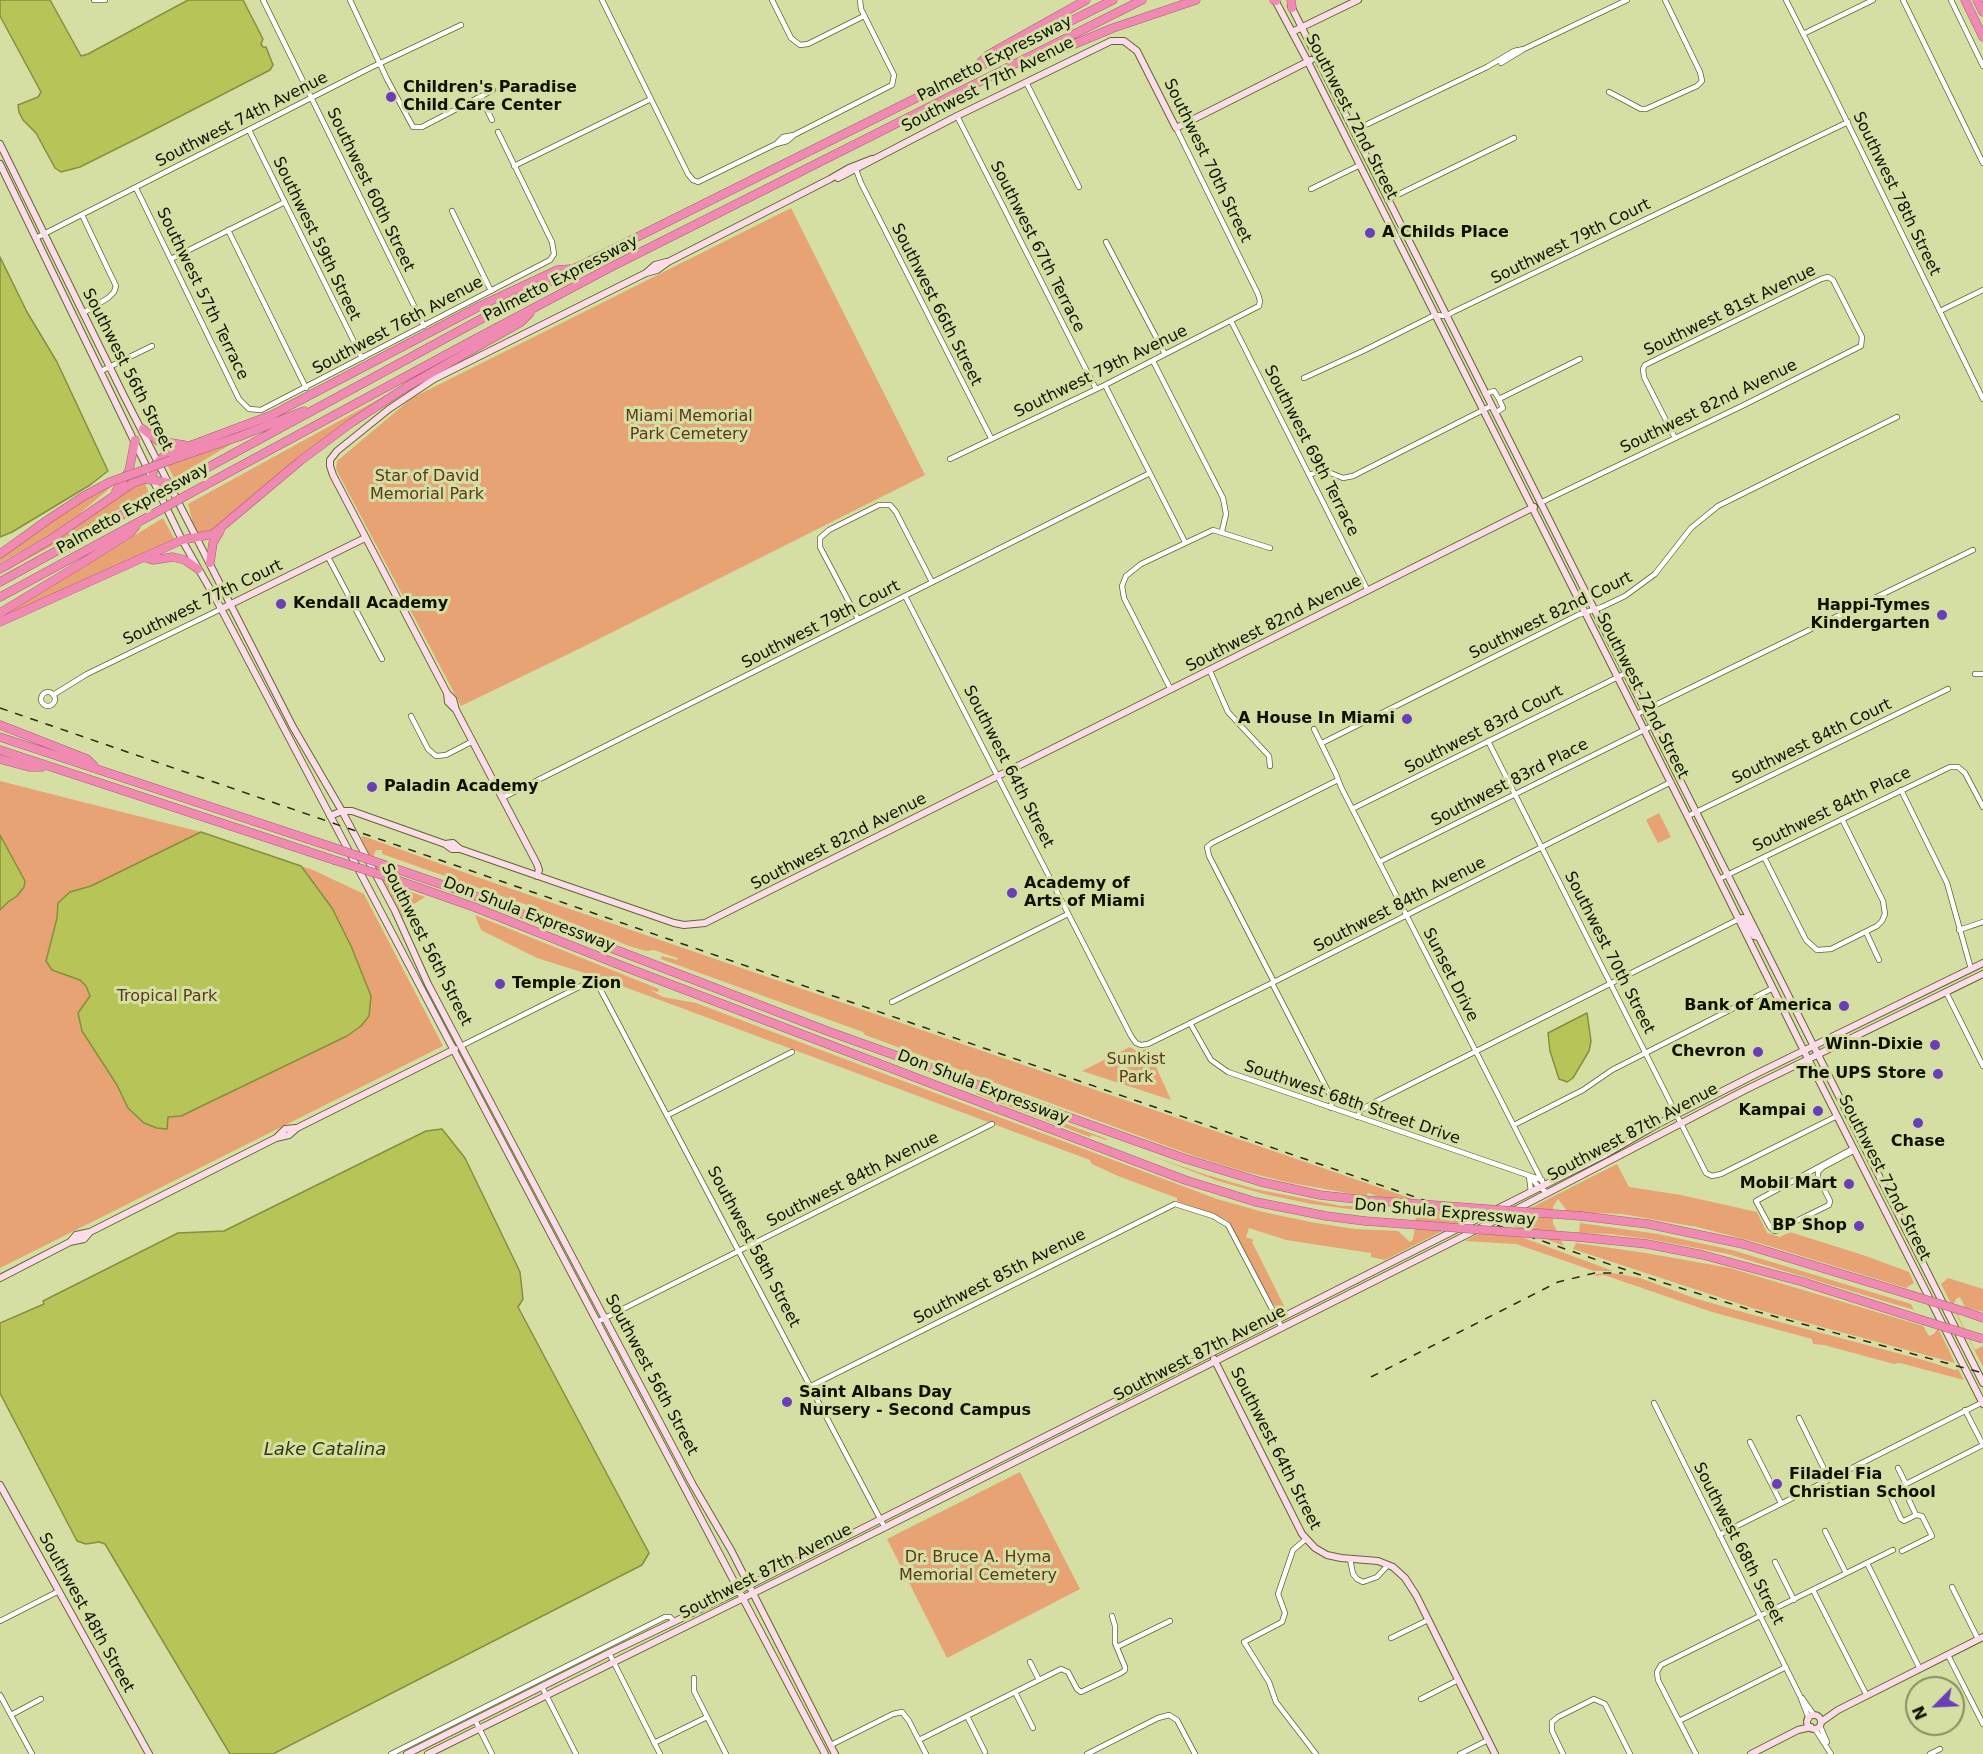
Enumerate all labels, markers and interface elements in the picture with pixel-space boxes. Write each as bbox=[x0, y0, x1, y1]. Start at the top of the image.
street label: Palmetto Expressway bbox=[915, 12, 1075, 106]
street label: Southwest 72nd Street bbox=[1301, 31, 1401, 203]
street label: Southwest 77th Avenue bbox=[899, 33, 1077, 137]
street label: Southwest 74th Avenue bbox=[153, 68, 331, 172]
street label: Southwest 70th Street bbox=[1159, 76, 1255, 246]
place label: Children's Paradise Child Care Center bbox=[403, 78, 577, 116]
marker: Children's Paradise Child Care Center bbox=[384, 90, 398, 104]
street label: Southwest 60th Street bbox=[322, 105, 418, 275]
street label: Southwest 78th Street bbox=[1848, 109, 1944, 279]
street label: Southwest 59th Street bbox=[268, 154, 364, 324]
street label: Southwest 67th Terrace bbox=[985, 158, 1089, 336]
street label: Southwest 79th Court bbox=[1488, 195, 1654, 289]
street label: Southwest 57th Terrace bbox=[152, 205, 252, 383]
street label: Southwest 66th Street bbox=[887, 221, 985, 389]
place label: A Childs Place bbox=[1382, 223, 1509, 243]
marker: A Childs Place bbox=[1363, 226, 1377, 240]
street label: Palmetto Expressway bbox=[481, 232, 641, 326]
street label: Southwest 81st Avenue bbox=[1641, 261, 1819, 361]
street label: Southwest 76th Avenue bbox=[309, 273, 487, 379]
street label: Southwest 56th Street bbox=[78, 286, 176, 454]
street label: Southwest 79th Avenue bbox=[1011, 322, 1191, 422]
street label: Southwest 82nd Avenue bbox=[1617, 356, 1801, 458]
street label: Southwest 69th Terrace bbox=[1259, 362, 1363, 540]
park label: Miami Memorial Park Cemetery bbox=[625, 407, 753, 445]
street label: Palmetto Expressway bbox=[54, 459, 212, 559]
park label: Star of David Memorial Park bbox=[370, 467, 484, 505]
street label: Southwest 77th Court bbox=[120, 556, 286, 650]
street label: Southwest 82nd Court bbox=[1466, 568, 1636, 664]
street label: Southwest 82nd Avenue bbox=[1183, 571, 1365, 677]
street label: Southwest 79th Court bbox=[739, 577, 903, 673]
place label: Kendall Academy bbox=[293, 594, 448, 614]
place label: Happi-Tymes Kindergarten bbox=[1810, 596, 1930, 634]
marker: Kendall Academy bbox=[274, 597, 288, 611]
marker: Happi-Tymes Kindergarten bbox=[1935, 608, 1949, 622]
street label: Southwest 72nd Street bbox=[1592, 610, 1692, 782]
street label: Southwest 83rd Court bbox=[1402, 682, 1566, 778]
street label: Southwest 64th Street bbox=[959, 683, 1057, 851]
street label: Southwest 84th Court bbox=[1729, 695, 1895, 789]
place label: A House In Miami bbox=[1238, 709, 1395, 729]
marker: A House In Miami bbox=[1400, 712, 1414, 726]
street label: Southwest 83rd Place bbox=[1428, 735, 1592, 831]
street label: Southwest 84th Place bbox=[1750, 763, 1914, 857]
place label: Paladin Academy bbox=[384, 777, 538, 797]
marker: Paladin Academy bbox=[365, 780, 379, 794]
street label: Southwest 82nd Avenue bbox=[748, 789, 930, 895]
street label: Southwest 84th Avenue bbox=[1311, 853, 1489, 957]
street label: Southwest 56th Street bbox=[377, 861, 475, 1029]
street label: Southwest 70th Street bbox=[1560, 869, 1658, 1037]
street label: Don Shula Expressway bbox=[441, 873, 617, 957]
place label: Academy of Arts of Miami bbox=[1024, 874, 1145, 912]
marker: Academy of Arts of Miami bbox=[1005, 886, 1019, 900]
street label: Sunset Drive bbox=[1418, 925, 1482, 1025]
place label: Temple Zion bbox=[512, 974, 621, 994]
marker: Temple Zion bbox=[493, 977, 507, 991]
park label: Tropical Park bbox=[117, 987, 217, 1007]
place label: Bank of America bbox=[1684, 996, 1832, 1016]
marker: Bank of America bbox=[1837, 999, 1851, 1013]
place label: Winn-Dixie bbox=[1825, 1035, 1923, 1055]
marker: Winn-Dixie bbox=[1928, 1038, 1942, 1052]
place label: Chevron bbox=[1671, 1042, 1746, 1062]
marker: Chevron bbox=[1751, 1045, 1765, 1059]
street label: Don Shula Expressway bbox=[895, 1046, 1071, 1130]
park label: Sunkist Park bbox=[1107, 1050, 1165, 1088]
street label: Southwest 68th Street Drive bbox=[1241, 1057, 1463, 1149]
place label: The UPS Store bbox=[1797, 1064, 1926, 1084]
marker: The UPS Store bbox=[1931, 1067, 1945, 1081]
street label: Southwest 87th Avenue bbox=[1544, 1080, 1722, 1186]
street label: Southwest 72nd Street bbox=[1834, 1092, 1934, 1264]
place label: Kampai bbox=[1738, 1101, 1806, 1121]
marker: Kampai bbox=[1811, 1104, 1825, 1118]
marker: Chase bbox=[1911, 1116, 1925, 1130]
street label: Southwest 84th Avenue bbox=[764, 1128, 942, 1232]
place label: Chase bbox=[1891, 1132, 1945, 1152]
street label: Southwest 58th Street bbox=[702, 1163, 804, 1331]
place label: Mobil Mart bbox=[1740, 1174, 1837, 1194]
marker: Mobil Mart bbox=[1842, 1177, 1856, 1191]
street label: Don Shula Expressway bbox=[1354, 1196, 1536, 1230]
place label: BP Shop bbox=[1772, 1216, 1847, 1236]
marker: BP Shop bbox=[1852, 1219, 1866, 1233]
street label: Southwest 85th Avenue bbox=[911, 1225, 1089, 1329]
street label: Southwest 56th Street bbox=[600, 1291, 702, 1459]
street label: Southwest 87th Avenue bbox=[1111, 1302, 1289, 1406]
street label: Southwest 64th Street bbox=[1226, 1365, 1324, 1533]
place label: Saint Albans Day Nursery - Second Campus bbox=[799, 1383, 1031, 1421]
marker: Saint Albans Day Nursery - Second Campus bbox=[780, 1395, 794, 1409]
water label: Lake Catalina bbox=[264, 1439, 386, 1461]
street label: Southwest 68th Street bbox=[1689, 1460, 1787, 1628]
place label: Filadel Fia Christian School bbox=[1789, 1465, 1936, 1503]
marker: Filadel Fia Christian School bbox=[1770, 1477, 1784, 1491]
street label: Southwest 87th Avenue bbox=[677, 1520, 855, 1624]
street label: Southwest 48th Street bbox=[34, 1530, 138, 1696]
park label: Dr. Bruce A. Hyma Memorial Cemetery bbox=[899, 1548, 1057, 1586]
north arrow bbox=[1905, 1676, 1965, 1736]
text: N bbox=[1909, 1703, 1931, 1723]

